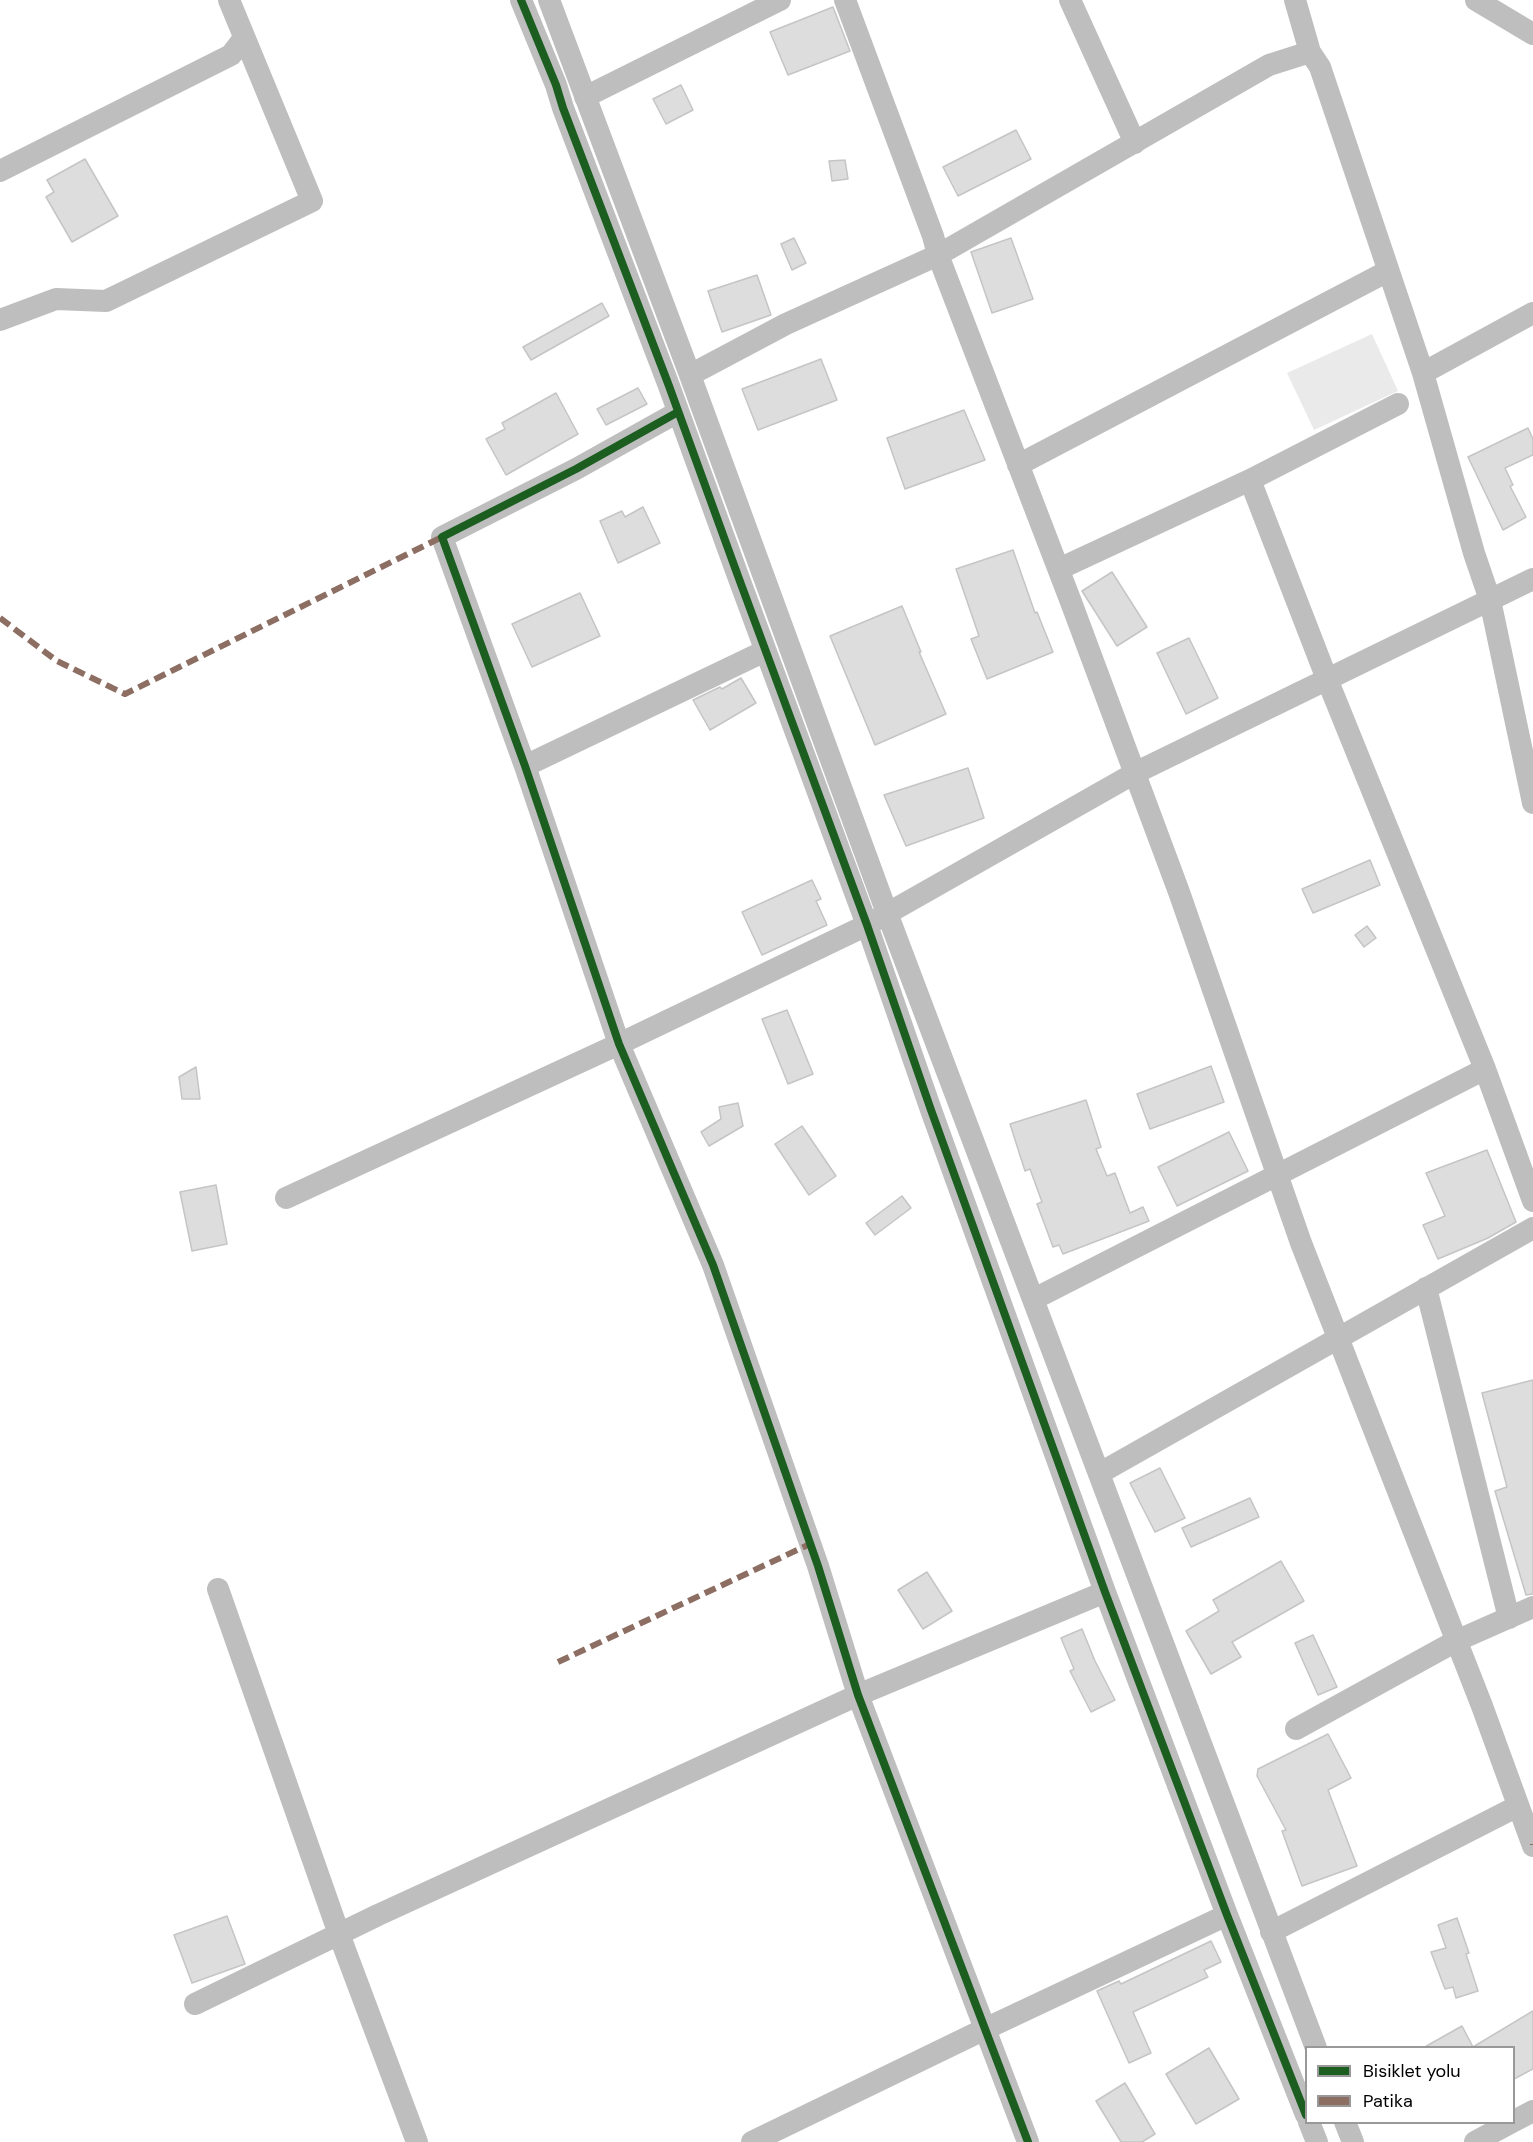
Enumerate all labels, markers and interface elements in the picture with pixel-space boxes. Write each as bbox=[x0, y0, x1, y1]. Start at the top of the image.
legend bbox=[1305, 2046, 1515, 2124]
text: Bisiklet yolu bbox=[1363, 2059, 1461, 2083]
text: Patika bbox=[1363, 2089, 1413, 2113]

